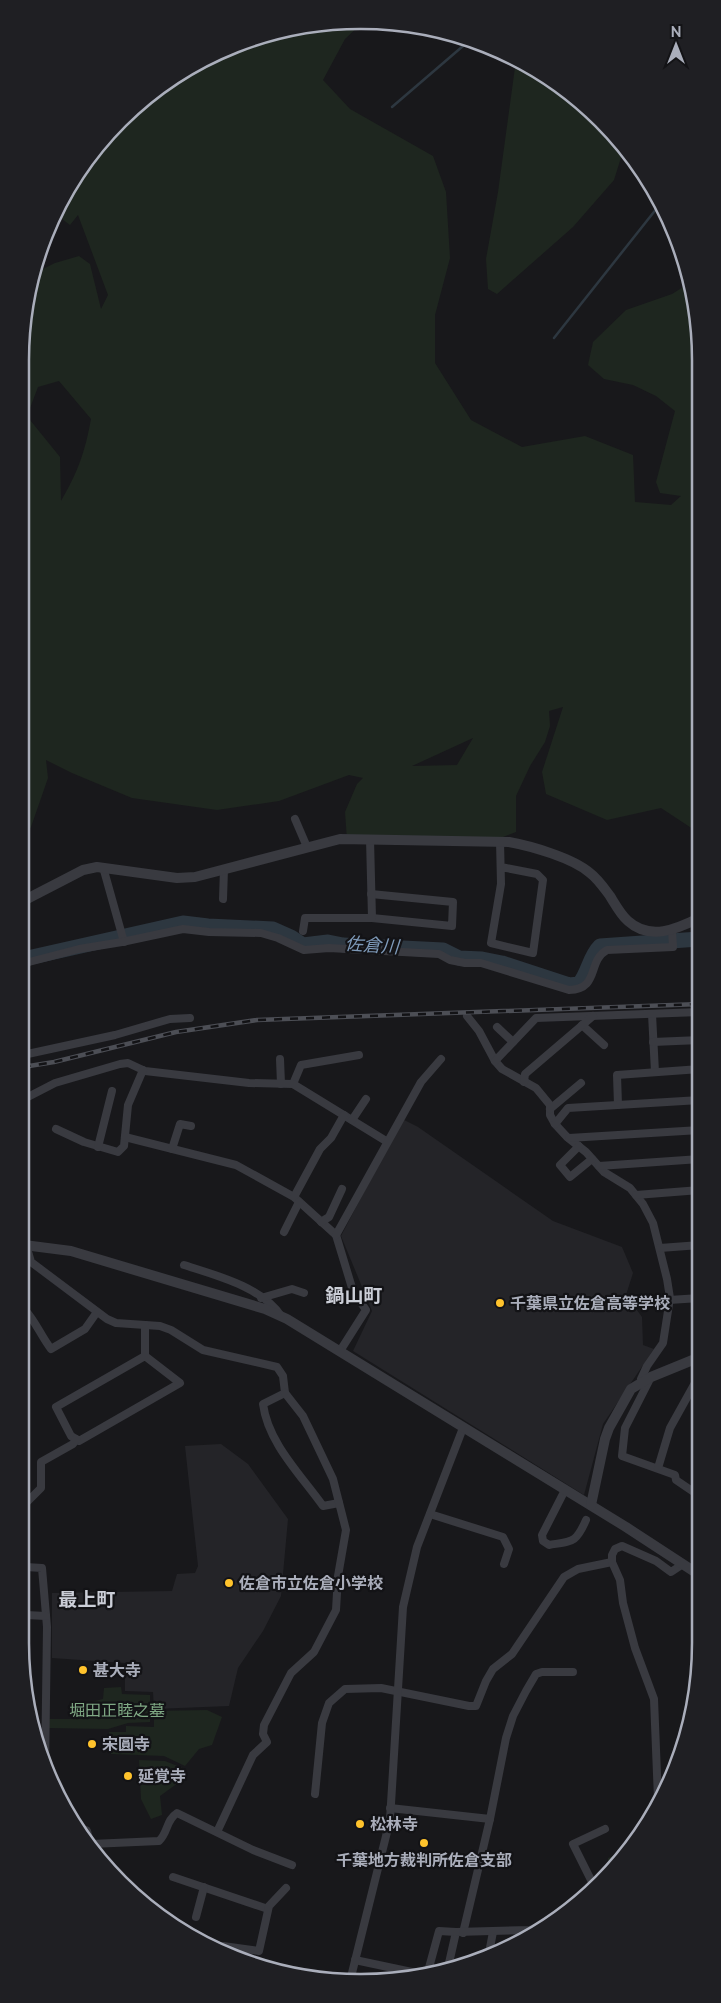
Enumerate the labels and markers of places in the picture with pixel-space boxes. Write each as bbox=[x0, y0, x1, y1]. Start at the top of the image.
place label: 千葉県立佐倉高等学校 bbox=[510, 1294, 670, 1313]
marker: 千葉県立佐倉高等学校 bbox=[494, 1297, 506, 1309]
place label: 佐倉市立佐倉小学校 bbox=[238, 1574, 383, 1593]
marker: 佐倉市立佐倉小学校 bbox=[223, 1577, 235, 1589]
place label: 甚大寺 bbox=[93, 1661, 141, 1680]
marker: 甚大寺 bbox=[77, 1664, 89, 1676]
place label: 宋圓寺 bbox=[102, 1735, 150, 1754]
marker: 宋圓寺 bbox=[86, 1738, 98, 1750]
place label: 延覚寺 bbox=[138, 1767, 186, 1786]
marker: 延覚寺 bbox=[122, 1770, 134, 1782]
place label: 松林寺 bbox=[370, 1815, 418, 1834]
marker: 松林寺 bbox=[354, 1818, 366, 1830]
marker: 千葉地方裁判所佐倉支部 bbox=[418, 1837, 430, 1849]
place label: 千葉地方裁判所佐倉支部 bbox=[336, 1851, 512, 1870]

